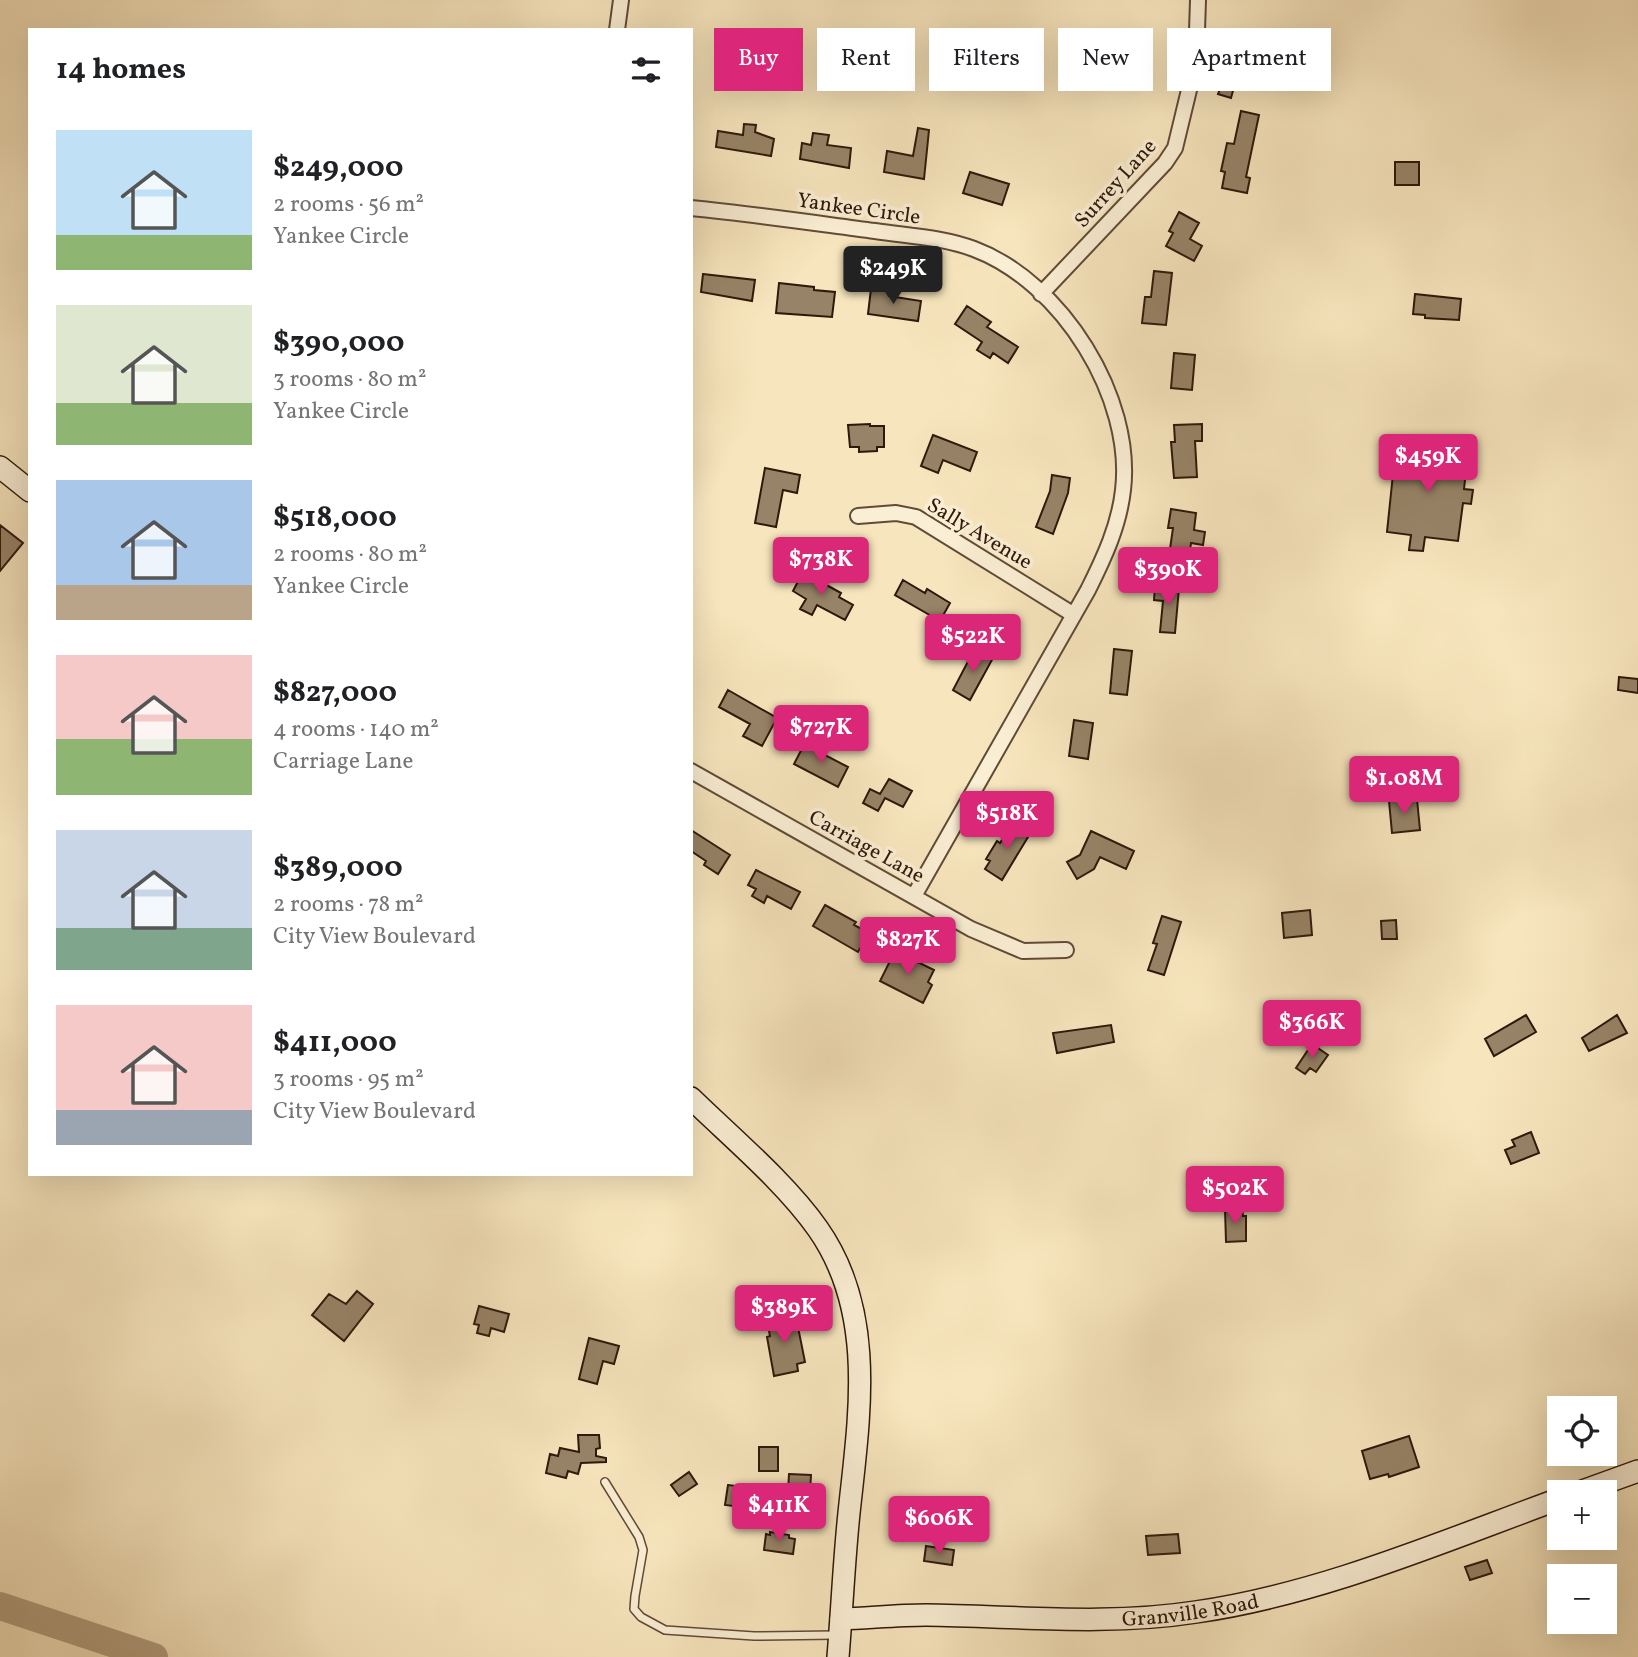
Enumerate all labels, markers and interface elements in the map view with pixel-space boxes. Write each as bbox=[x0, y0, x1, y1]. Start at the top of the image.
chip: Buy bbox=[714, 28, 803, 91]
chip: Rent bbox=[817, 28, 915, 91]
chip: Filters bbox=[929, 28, 1044, 91]
chip: New bbox=[1058, 28, 1153, 91]
chip: Apartment bbox=[1167, 28, 1331, 91]
text: 14 homes bbox=[56, 49, 186, 91]
icon: filters bbox=[627, 51, 665, 89]
street label: Surrey Lane bbox=[1068, 133, 1164, 235]
text: $249,000 bbox=[273, 147, 404, 189]
icon: home bbox=[112, 158, 196, 242]
street label: Yankee Circle bbox=[795, 186, 922, 232]
text: 2 rooms · 56 m² bbox=[273, 189, 424, 221]
text: Yankee Circle bbox=[273, 221, 409, 253]
pin: $249K bbox=[844, 246, 942, 306]
text: $249K bbox=[859, 253, 927, 285]
text: $390,000 bbox=[273, 322, 405, 364]
icon: home bbox=[112, 333, 196, 417]
text: 3 rooms · 80 m² bbox=[273, 364, 426, 396]
text: Yankee Circle bbox=[273, 396, 409, 428]
pin: $459K bbox=[1379, 434, 1477, 494]
text: $459K bbox=[1395, 441, 1461, 473]
street label: Sally Avenue bbox=[921, 491, 1037, 577]
text: $518,000 bbox=[273, 497, 397, 539]
icon: home bbox=[112, 508, 196, 592]
pin: $738K bbox=[772, 538, 870, 597]
text: 2 rooms · 80 m² bbox=[273, 539, 427, 571]
text: $738K bbox=[789, 544, 853, 576]
pin: $390K bbox=[1119, 548, 1217, 607]
text: $390K bbox=[1134, 554, 1202, 586]
text: Yankee Circle bbox=[273, 571, 409, 603]
pin: $522K bbox=[924, 614, 1022, 674]
text: $522K bbox=[941, 621, 1005, 653]
text: $827,000 bbox=[273, 672, 397, 714]
icon: home bbox=[112, 683, 196, 767]
pin: $727K bbox=[772, 706, 870, 765]
text: $727K bbox=[790, 712, 852, 744]
text: 4 rooms · 140 m² bbox=[273, 714, 439, 746]
text: Carriage Lane bbox=[273, 746, 413, 778]
pin: $1.08M bbox=[1347, 756, 1461, 816]
text: $1.08M bbox=[1365, 763, 1443, 795]
pin: $518K bbox=[958, 792, 1056, 851]
text: $518K bbox=[976, 798, 1038, 830]
street label: Carriage Lane bbox=[803, 804, 929, 891]
text: $389,000 bbox=[273, 847, 403, 889]
icon: home bbox=[112, 858, 196, 942]
text: 2 rooms · 78 m² bbox=[273, 889, 424, 921]
pin: $827K bbox=[859, 918, 957, 977]
text: City View Boulevard bbox=[273, 921, 476, 953]
text: $827K bbox=[876, 924, 940, 956]
pin: $366K bbox=[1263, 1000, 1361, 1060]
text: $366K bbox=[1279, 1007, 1345, 1039]
text: $411,000 bbox=[273, 1022, 397, 1064]
icon: home bbox=[112, 1033, 196, 1117]
text: 3 rooms · 95 m² bbox=[273, 1064, 424, 1096]
text: City View Boulevard bbox=[273, 1096, 476, 1128]
pin: $502K bbox=[1186, 1166, 1284, 1226]
text: $502K bbox=[1202, 1173, 1268, 1205]
pin: $389K bbox=[735, 1286, 833, 1345]
text: $389K bbox=[751, 1292, 817, 1324]
map controls bbox=[1547, 1396, 1617, 1634]
button: locate bbox=[1547, 1396, 1617, 1466]
button: + bbox=[1547, 1480, 1617, 1550]
pin: $411K bbox=[730, 1484, 828, 1543]
text: $411K bbox=[748, 1490, 810, 1522]
pin: $606K bbox=[890, 1496, 988, 1556]
text: $606K bbox=[904, 1503, 974, 1535]
button: − bbox=[1547, 1564, 1617, 1634]
street label: Granville Road bbox=[1121, 1588, 1262, 1635]

